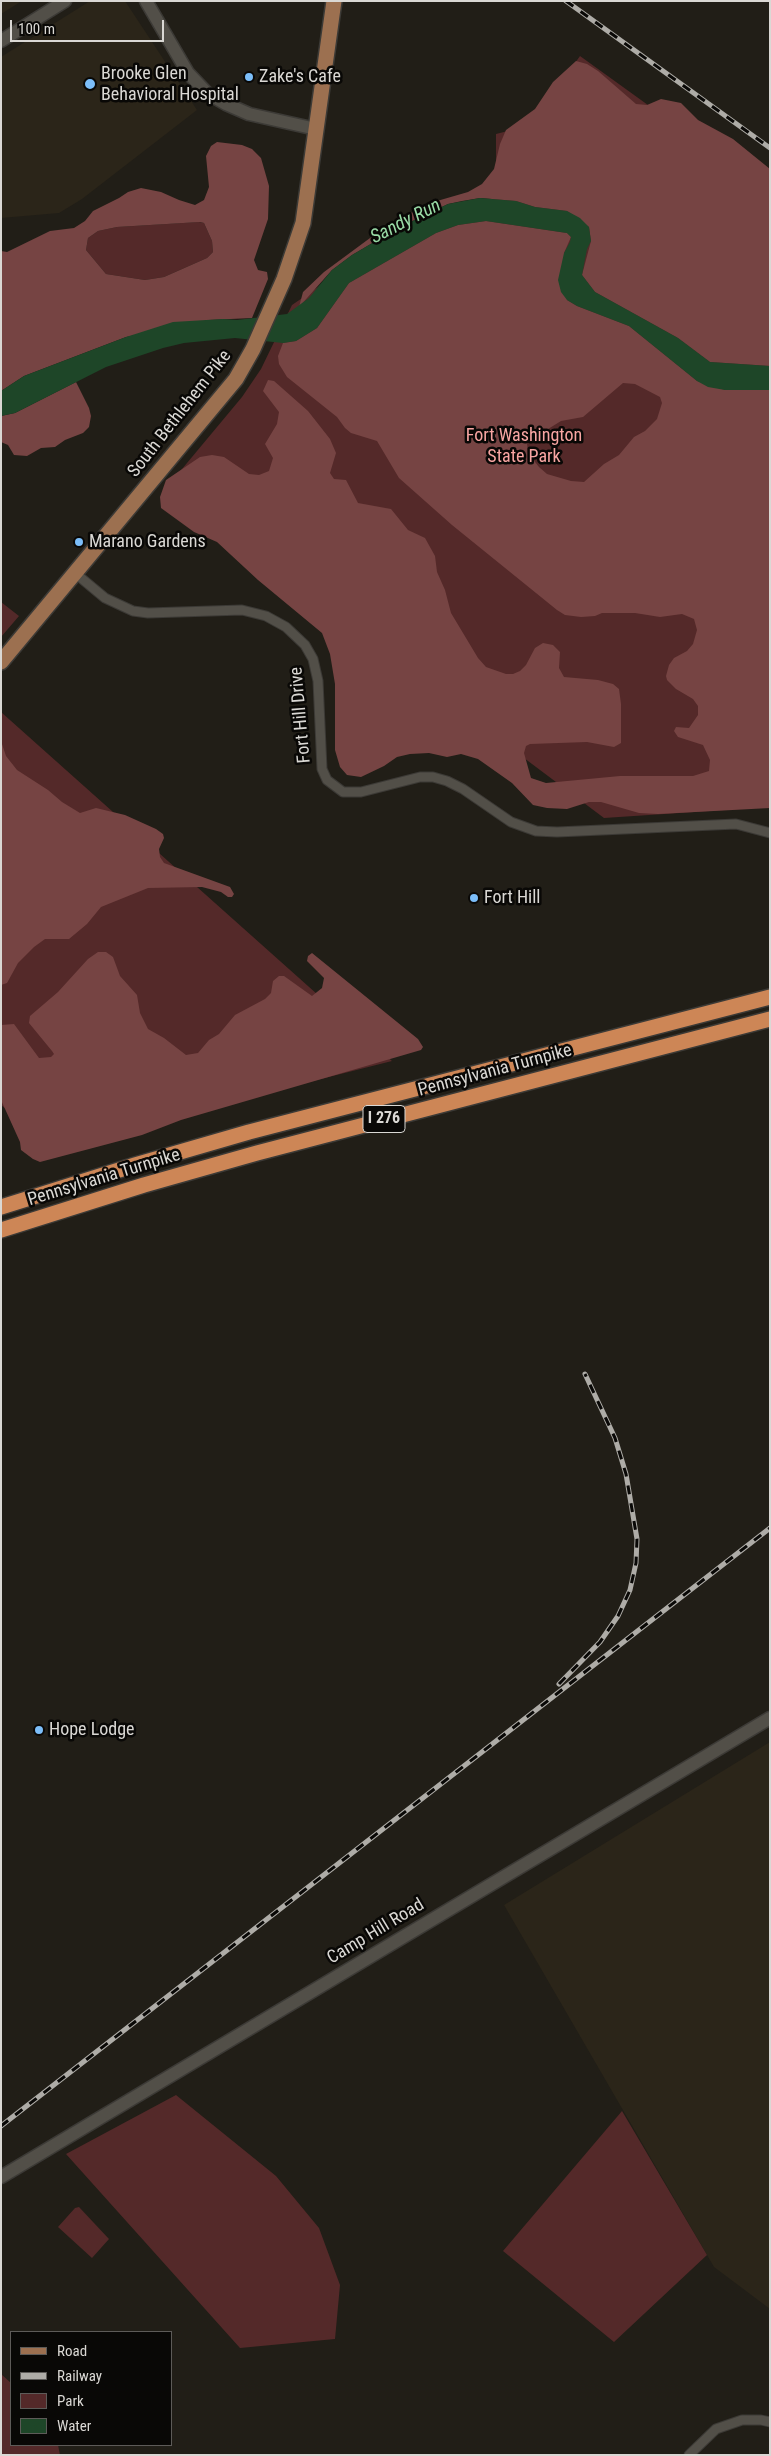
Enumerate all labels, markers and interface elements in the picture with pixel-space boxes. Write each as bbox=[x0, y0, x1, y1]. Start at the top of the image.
scale bar bbox=[12, 10, 166, 42]
text: 100 m bbox=[18, 20, 55, 38]
place label: Brooke Glen Behavioral Hospital bbox=[101, 63, 239, 106]
place label: Zake's Cafe bbox=[259, 66, 341, 88]
marker: Zake's Cafe bbox=[243, 71, 255, 83]
marker: Brooke Glen Behavioral Hospital bbox=[83, 77, 97, 91]
water label: Sandy Run bbox=[367, 195, 445, 249]
street label: South Bethlehem Pike bbox=[124, 346, 236, 482]
park label: Fort Washington State Park bbox=[466, 425, 582, 468]
place label: Marano Gardens bbox=[89, 531, 206, 553]
marker: Marano Gardens bbox=[73, 536, 85, 548]
street label: Fort Hill Drive bbox=[286, 666, 316, 764]
place label: Fort Hill bbox=[484, 887, 540, 909]
marker: Fort Hill bbox=[468, 892, 480, 904]
street label: Pennsylvania Turnpike bbox=[416, 1040, 574, 1102]
road number: I 276 bbox=[363, 1106, 405, 1132]
street label: Pennsylvania Turnpike bbox=[25, 1145, 183, 1211]
place label: Hope Lodge bbox=[49, 1719, 134, 1741]
marker: Hope Lodge bbox=[33, 1724, 45, 1736]
street label: Camp Hill Road bbox=[324, 1895, 428, 1969]
legend bbox=[10, 2331, 172, 2446]
text: Road bbox=[57, 2342, 87, 2360]
text: Railway bbox=[57, 2367, 102, 2385]
text: Park bbox=[57, 2392, 84, 2410]
text: Water bbox=[57, 2417, 91, 2435]

